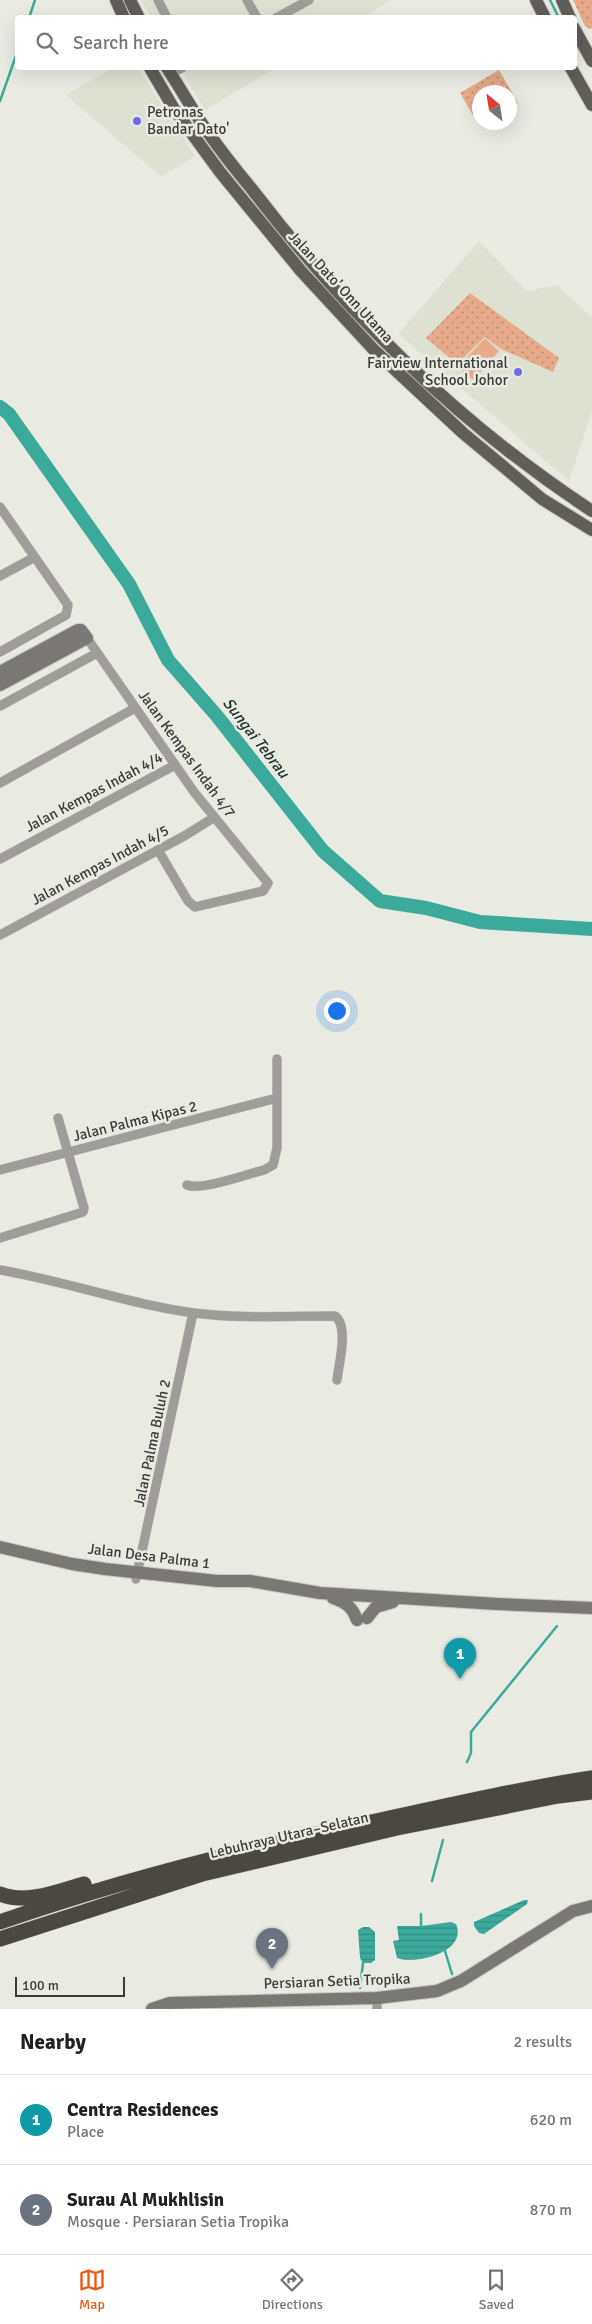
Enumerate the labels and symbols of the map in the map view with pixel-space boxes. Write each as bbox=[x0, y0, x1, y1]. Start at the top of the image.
north arrow bbox=[472, 85, 517, 130]
place label: Petronas Bandar Dato' bbox=[147, 103, 229, 138]
marker: Petronas Bandar Dato' bbox=[131, 115, 143, 127]
street label: Jalan Dato' Onn Utama bbox=[285, 228, 397, 346]
place label: Fairview International School Johor bbox=[367, 354, 508, 389]
marker: Fairview International School Johor bbox=[512, 366, 524, 378]
street label: Jalan Kempas Indah 4/7 bbox=[135, 687, 239, 821]
water label: Sungai Tebrau bbox=[218, 694, 294, 783]
street label: Jalan Kempas Indah 4/4 bbox=[22, 748, 166, 836]
street label: Jalan Kempas Indah 4/5 bbox=[28, 821, 172, 909]
your location bbox=[324, 998, 350, 1024]
street label: Jalan Palma Kipas 2 bbox=[71, 1097, 199, 1145]
street label: Jalan Palma Buluh 2 bbox=[130, 1378, 174, 1508]
street label: Jalan Desa Palma 1 bbox=[87, 1540, 211, 1572]
pin: 1 bbox=[444, 1638, 476, 1679]
street label: Lebuhraya Utara–Selatan bbox=[208, 1808, 370, 1862]
pin: 2 bbox=[256, 1928, 288, 1969]
street label: Persiaran Setia Tropika bbox=[263, 1969, 411, 1993]
scale bar bbox=[15, 1974, 125, 1997]

